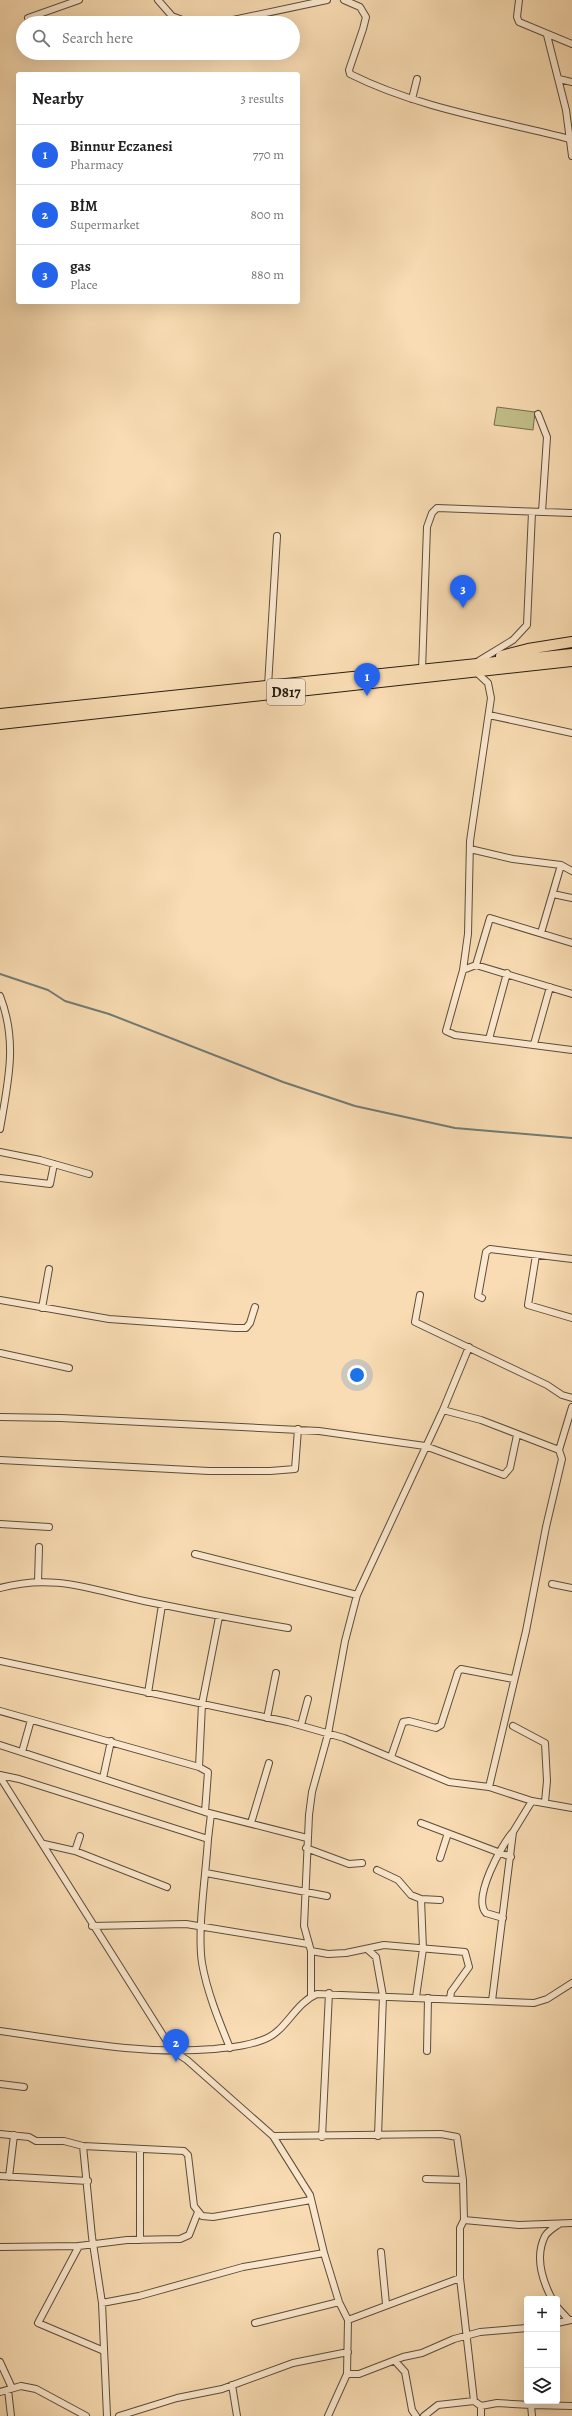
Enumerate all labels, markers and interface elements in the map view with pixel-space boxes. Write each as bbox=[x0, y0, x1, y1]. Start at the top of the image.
search box bbox=[16, 16, 300, 60]
icon: search bbox=[30, 27, 52, 49]
text: Search here bbox=[62, 28, 133, 48]
text: Nearby bbox=[32, 87, 83, 110]
text: 3 results bbox=[240, 90, 284, 107]
text: Binnur Eczanesi bbox=[70, 136, 173, 156]
text: 1 bbox=[43, 146, 47, 163]
text: 770 m bbox=[253, 146, 284, 163]
text: Pharmacy bbox=[70, 156, 123, 173]
text: BİM bbox=[70, 196, 98, 216]
text: 2 bbox=[42, 206, 48, 223]
text: 800 m bbox=[250, 206, 284, 223]
text: Supermarket bbox=[70, 216, 140, 233]
text: gas bbox=[70, 256, 91, 276]
text: 3 bbox=[42, 266, 48, 283]
text: 880 m bbox=[251, 266, 284, 283]
text: Place bbox=[70, 276, 98, 293]
pin: 3 bbox=[450, 575, 476, 608]
pin: 1 bbox=[354, 663, 380, 696]
road number: D817 bbox=[267, 679, 305, 705]
your location bbox=[347, 1365, 367, 1385]
pin: 2 bbox=[163, 2029, 189, 2062]
map controls bbox=[524, 2296, 560, 2404]
button: + bbox=[524, 2296, 560, 2332]
button: − bbox=[524, 2332, 560, 2368]
button: layers bbox=[524, 2368, 560, 2404]

